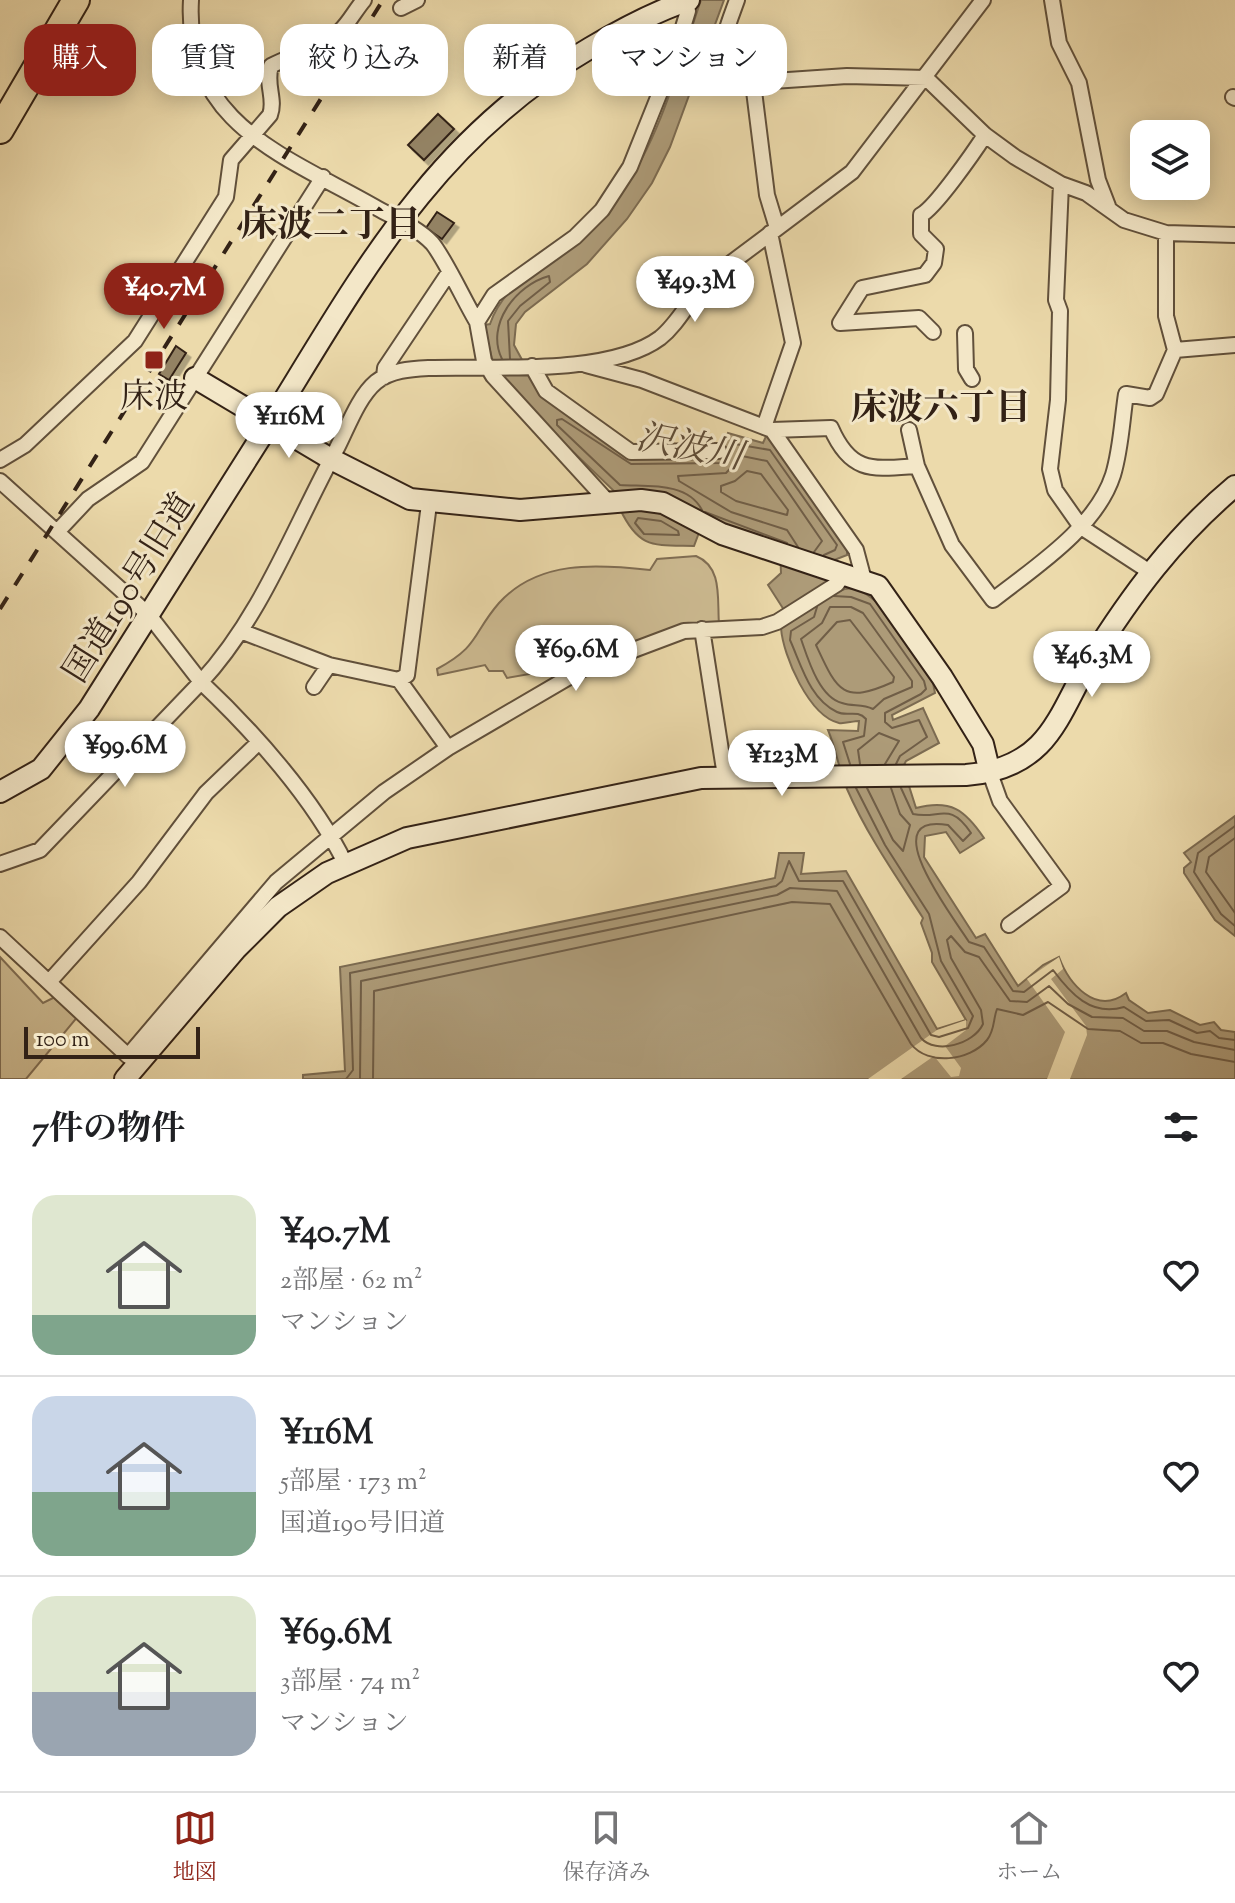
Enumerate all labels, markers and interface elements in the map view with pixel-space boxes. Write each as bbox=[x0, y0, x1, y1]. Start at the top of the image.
chip: 購入 bbox=[24, 24, 136, 96]
chip: 賃貸 bbox=[152, 24, 264, 96]
chip: 絞り込み bbox=[280, 24, 448, 96]
chip: 新着 bbox=[464, 24, 576, 96]
chip: マンション bbox=[592, 24, 787, 96]
map controls bbox=[1130, 120, 1210, 200]
button: layers bbox=[1130, 120, 1210, 200]
district label: 床波二丁目 bbox=[241, 201, 421, 253]
pin: ¥49.3M bbox=[630, 256, 760, 324]
pin: ¥40.7M bbox=[99, 263, 229, 331]
text: ¥49.3M bbox=[654, 263, 736, 300]
text: ¥40.7M bbox=[122, 270, 206, 307]
marker: 床波 bbox=[143, 349, 165, 371]
place label: 床波 bbox=[120, 374, 188, 423]
district label: 床波六丁目 bbox=[851, 384, 1031, 436]
pin: ¥116M bbox=[233, 392, 345, 460]
text: ¥116M bbox=[253, 399, 325, 436]
water label: 沢波川 bbox=[631, 413, 751, 486]
street label: 国道190号旧道 bbox=[53, 484, 209, 693]
pin: ¥69.6M bbox=[511, 625, 641, 693]
pin: ¥46.3M bbox=[1027, 631, 1157, 699]
text: ¥69.6M bbox=[533, 632, 619, 669]
text: ¥46.3M bbox=[1051, 638, 1133, 675]
pin: ¥99.6M bbox=[60, 721, 190, 789]
text: ¥99.6M bbox=[83, 728, 167, 765]
pin: ¥123M bbox=[726, 730, 838, 798]
text: ¥123M bbox=[746, 737, 818, 774]
scale bar bbox=[24, 1023, 200, 1059]
text: 100 m bbox=[36, 1025, 89, 1057]
icon: filters bbox=[1159, 1105, 1203, 1149]
text: 7件の物件 bbox=[32, 1106, 185, 1155]
text: ¥40.7M bbox=[280, 1209, 390, 1258]
icon: home bbox=[96, 1227, 192, 1323]
icon: heart bbox=[1159, 1253, 1203, 1297]
text: 2部屋 · 62 m² bbox=[280, 1263, 422, 1300]
text: マンション bbox=[280, 1305, 409, 1342]
text: ¥116M bbox=[280, 1410, 373, 1459]
icon: home bbox=[96, 1428, 192, 1524]
icon: heart bbox=[1159, 1454, 1203, 1498]
text: 5部屋 · 173 m² bbox=[280, 1464, 427, 1501]
text: 国道190号旧道 bbox=[280, 1506, 445, 1543]
text: ¥69.6M bbox=[280, 1610, 392, 1659]
icon: home bbox=[96, 1628, 192, 1724]
icon: heart bbox=[1159, 1654, 1203, 1698]
text: 3部屋 · 74 m² bbox=[280, 1664, 420, 1701]
text: マンション bbox=[280, 1706, 409, 1743]
tab: 地図 bbox=[173, 1806, 217, 1890]
tab: 保存済み bbox=[562, 1806, 650, 1890]
tab: ホーム bbox=[996, 1806, 1062, 1890]

